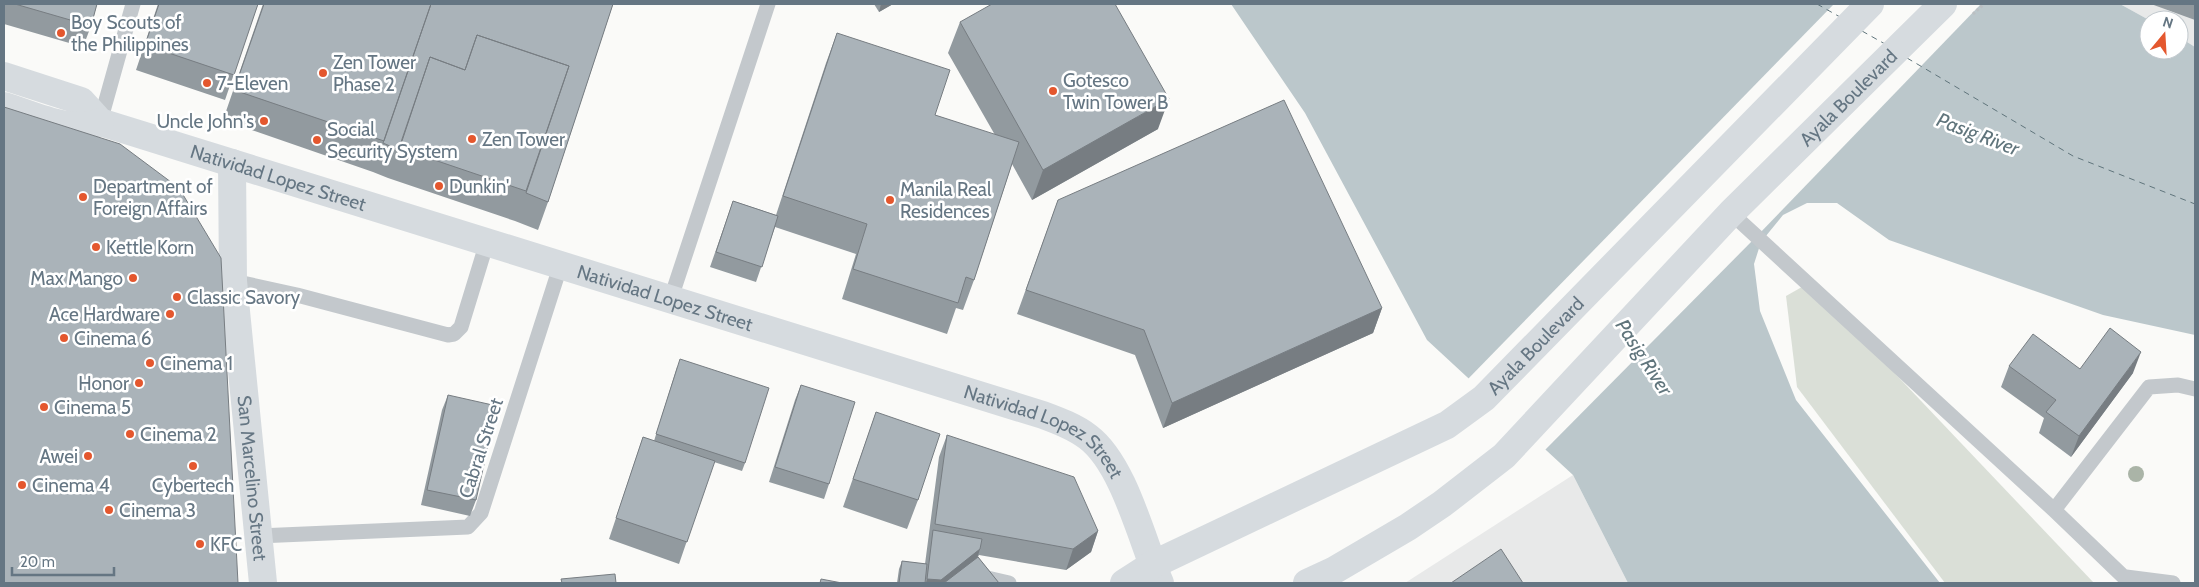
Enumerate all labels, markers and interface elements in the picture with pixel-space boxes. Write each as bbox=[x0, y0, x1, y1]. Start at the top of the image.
north arrow bbox=[2139, 10, 2189, 60]
place label: Boy Scouts of the Philippines bbox=[71, 11, 189, 56]
text: N bbox=[2161, 13, 2176, 33]
marker: Boy Scouts of the Philippines bbox=[55, 27, 67, 39]
street label: Ayala Boulevard bbox=[1794, 44, 1902, 151]
place label: Zen Tower Phase 2 bbox=[333, 51, 416, 96]
marker: Zen Tower Phase 2 bbox=[317, 67, 329, 79]
place label: Gotesco Twin Tower B bbox=[1063, 69, 1168, 114]
place label: 7-Eleven bbox=[217, 72, 288, 95]
marker: 7-Eleven bbox=[201, 77, 213, 89]
marker: Gotesco Twin Tower B bbox=[1047, 85, 1059, 97]
water label: Pasig River bbox=[1934, 107, 2023, 161]
place label: Uncle John's bbox=[156, 110, 254, 133]
marker: Uncle John's bbox=[258, 115, 270, 127]
place label: Social Security System bbox=[327, 118, 458, 163]
place label: Zen Tower bbox=[482, 128, 565, 151]
marker: Zen Tower bbox=[466, 133, 478, 145]
marker: Social Security System bbox=[311, 134, 323, 146]
street label: Natividad Lopez Street bbox=[188, 139, 370, 216]
place label: Department of Foreign Affairs bbox=[93, 175, 213, 220]
place label: Dunkin' bbox=[449, 175, 509, 198]
place label: Manila Real Residences bbox=[900, 178, 992, 223]
marker: Dunkin' bbox=[433, 180, 445, 192]
marker: Department of Foreign Affairs bbox=[77, 191, 89, 203]
marker: Manila Real Residences bbox=[884, 194, 896, 206]
place label: Kettle Korn bbox=[106, 236, 194, 259]
marker: Kettle Korn bbox=[90, 241, 102, 253]
street label: Natividad Lopez Street bbox=[574, 259, 756, 336]
place label: Max Mango bbox=[30, 267, 123, 290]
marker: Max Mango bbox=[127, 272, 139, 284]
place label: Classic Savory bbox=[187, 286, 300, 309]
marker: Classic Savory bbox=[171, 291, 183, 303]
street label: Ayala Boulevard bbox=[1482, 292, 1588, 399]
place label: Ace Hardware bbox=[49, 303, 160, 326]
marker: Ace Hardware bbox=[164, 308, 176, 320]
water label: Pasig River bbox=[1610, 314, 1678, 400]
place label: Cinema 6 bbox=[74, 327, 152, 350]
marker: Cinema 6 bbox=[58, 332, 70, 344]
place label: Cinema 1 bbox=[160, 352, 233, 375]
marker: Cinema 1 bbox=[144, 357, 156, 369]
place label: Honor bbox=[78, 372, 129, 395]
marker: Honor bbox=[133, 377, 145, 389]
street label: Natividad Lopez Street bbox=[961, 380, 1129, 483]
street label: San Marcelino Street bbox=[233, 394, 272, 563]
street label: Cabral Street bbox=[454, 394, 508, 501]
place label: Cinema 5 bbox=[54, 396, 131, 419]
marker: Cinema 5 bbox=[38, 401, 50, 413]
place label: Cinema 2 bbox=[140, 423, 217, 446]
marker: Cinema 2 bbox=[124, 428, 136, 440]
place label: Awei bbox=[39, 445, 78, 468]
marker: Awei bbox=[82, 450, 94, 462]
marker: Cybertech bbox=[187, 460, 199, 472]
place label: Cinema 4 bbox=[32, 474, 110, 497]
place label: Cybertech bbox=[152, 474, 234, 497]
marker: Cinema 4 bbox=[16, 479, 28, 491]
place label: Cinema 3 bbox=[119, 499, 196, 522]
marker: Cinema 3 bbox=[103, 504, 115, 516]
place label: KFC bbox=[210, 533, 243, 556]
marker: KFC bbox=[194, 538, 206, 550]
scale bar bbox=[12, 544, 115, 576]
text: 20 m bbox=[20, 553, 55, 571]

